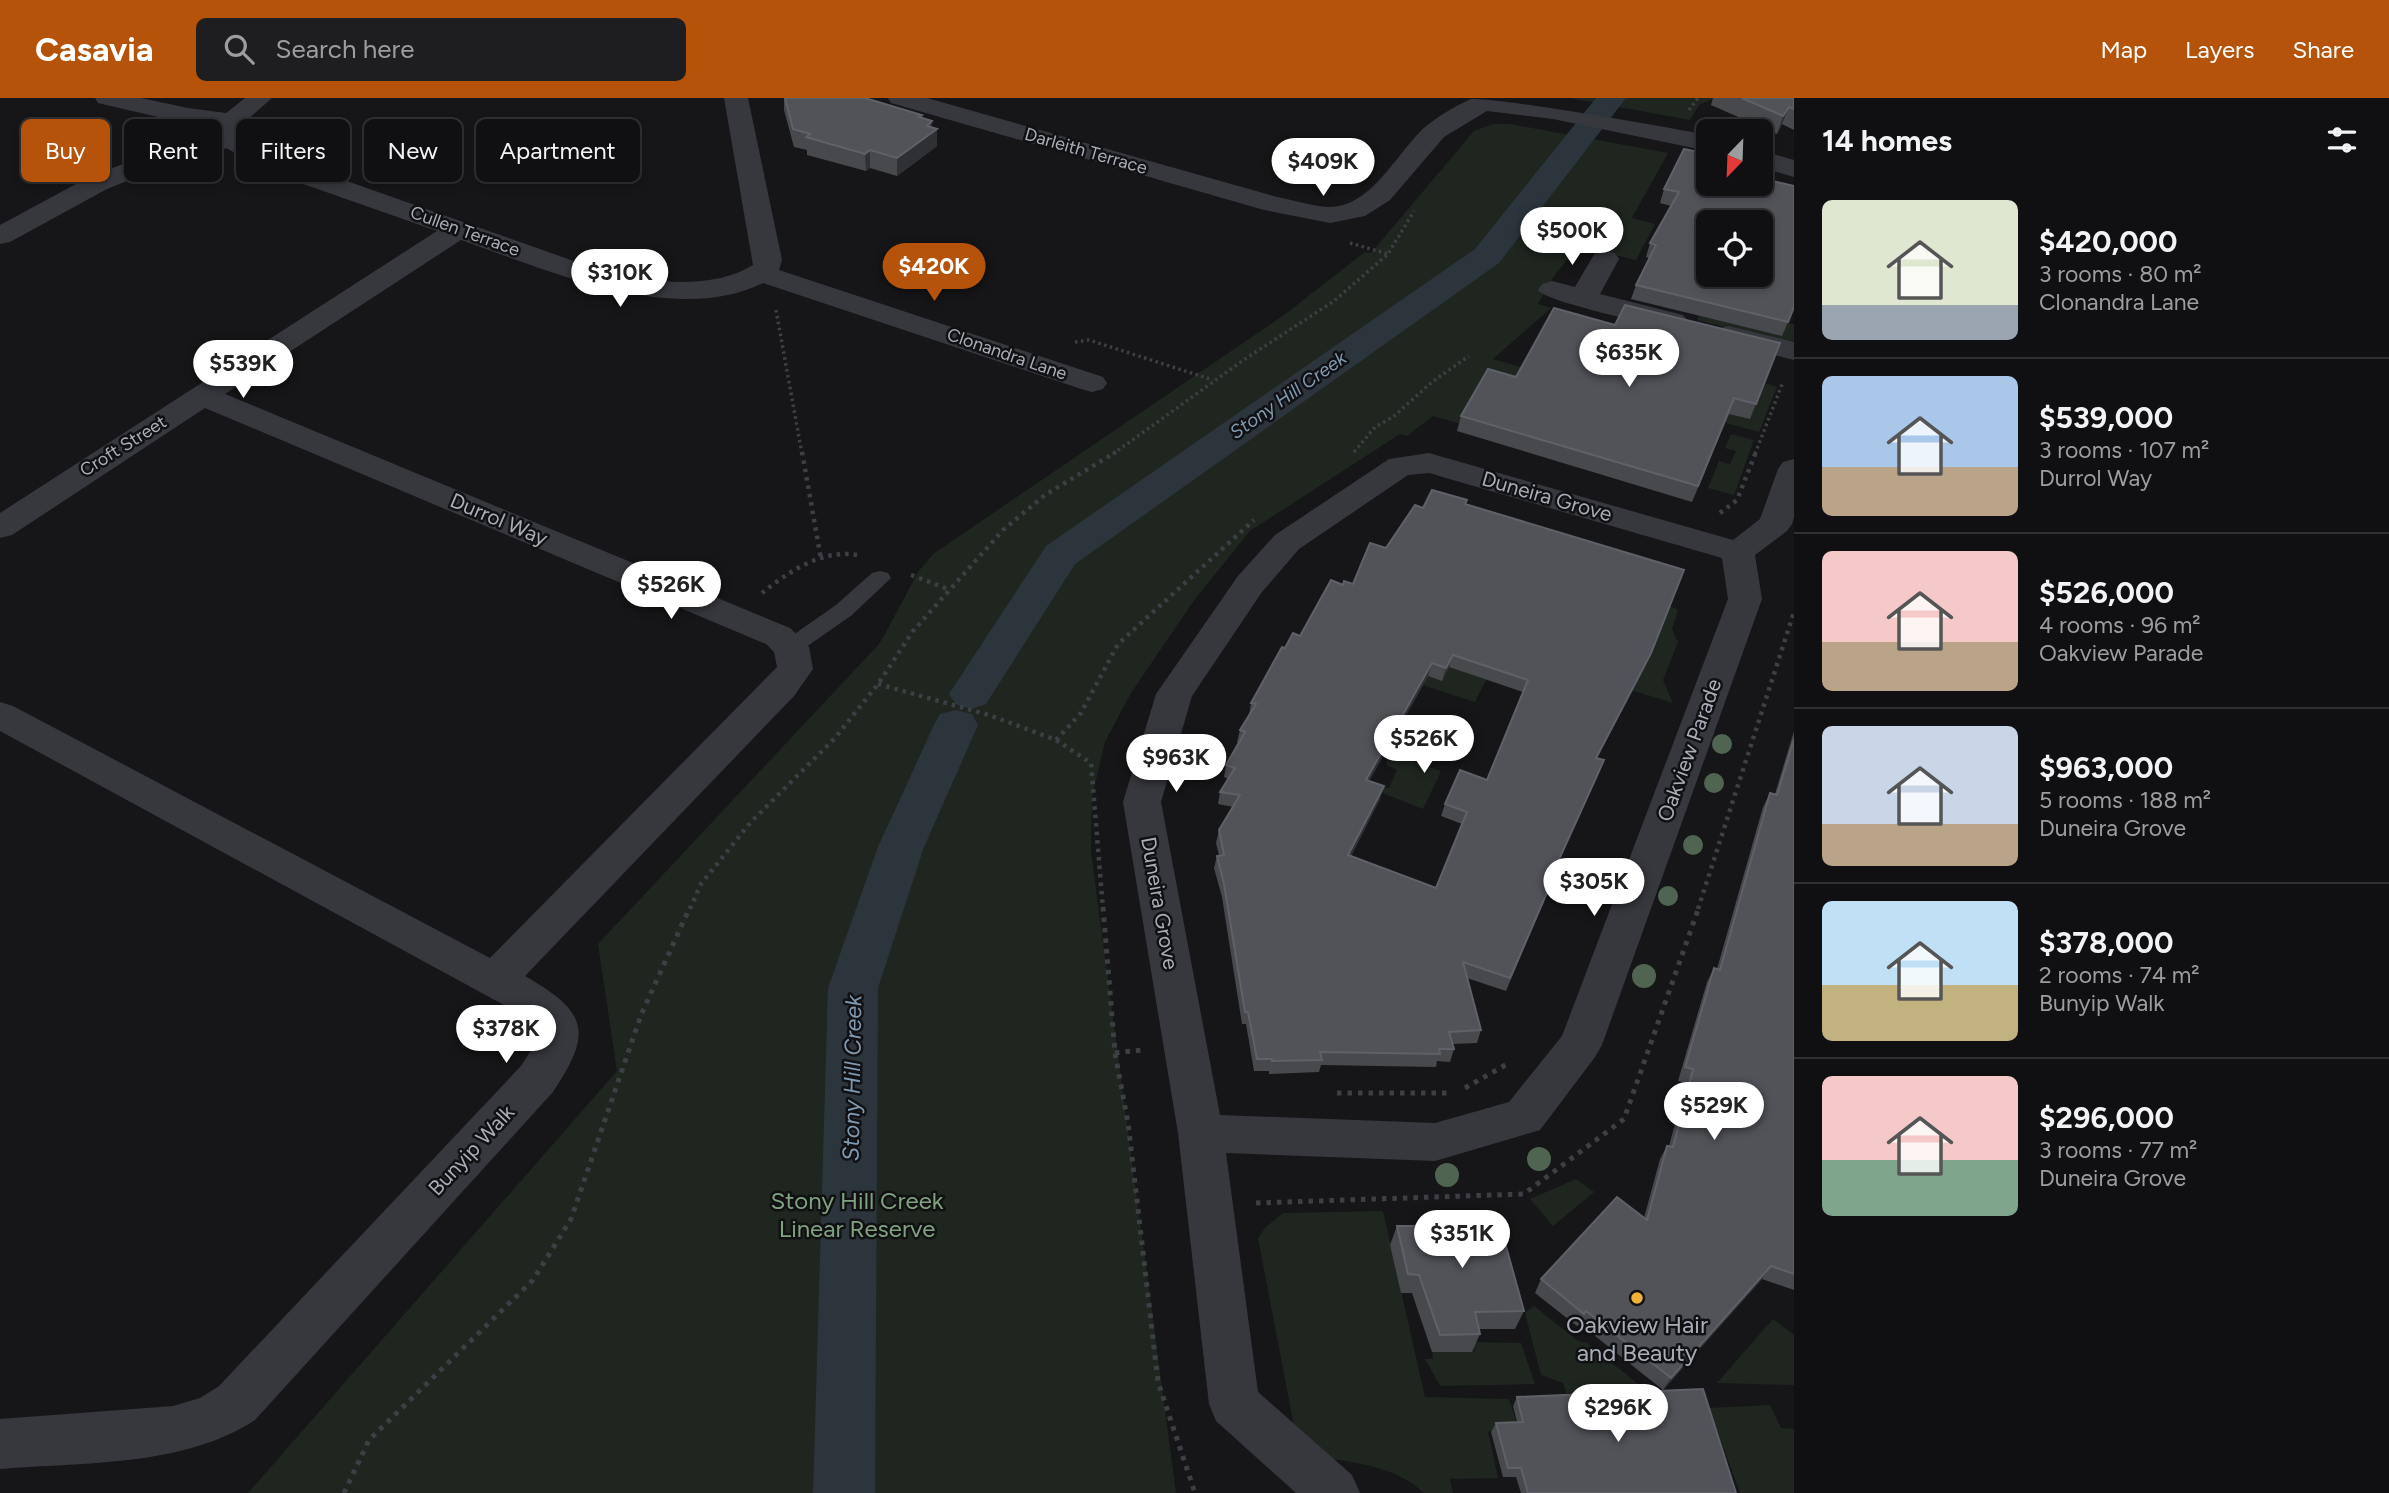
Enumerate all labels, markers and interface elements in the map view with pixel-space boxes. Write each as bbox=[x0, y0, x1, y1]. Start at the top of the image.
search box bbox=[196, 18, 686, 81]
text: Casavia bbox=[35, 30, 154, 69]
icon: search bbox=[220, 30, 258, 68]
text: Search here bbox=[276, 33, 415, 65]
text: Map bbox=[2100, 35, 2147, 64]
text: Layers bbox=[2185, 35, 2254, 64]
text: Share bbox=[2292, 35, 2354, 64]
chip: Buy bbox=[21, 119, 110, 182]
chip: Rent bbox=[124, 119, 222, 182]
chip: Filters bbox=[236, 119, 350, 182]
chip: New bbox=[364, 119, 462, 182]
chip: Apartment bbox=[476, 119, 640, 182]
north arrow bbox=[1696, 119, 1773, 196]
map controls bbox=[1696, 119, 1773, 287]
icon: filters bbox=[2323, 121, 2361, 159]
text: 14 homes bbox=[1822, 122, 1952, 159]
street label: Darleith Terrace bbox=[1022, 123, 1150, 179]
pin: $409K bbox=[1274, 139, 1372, 198]
text: $409K bbox=[1288, 147, 1358, 175]
street label: Cullen Terrace bbox=[407, 201, 523, 261]
pin: $500K bbox=[1523, 208, 1621, 267]
button: locate bbox=[1696, 210, 1773, 287]
text: $500K bbox=[1536, 216, 1608, 244]
text: $420,000 bbox=[2039, 223, 2177, 260]
icon: home bbox=[1878, 228, 1962, 312]
pin: $420K bbox=[885, 244, 983, 303]
pin: $310K bbox=[571, 250, 669, 309]
text: $420K bbox=[899, 252, 969, 280]
text: $310K bbox=[587, 258, 653, 286]
text: 3 rooms · 80 m² bbox=[2039, 260, 2202, 288]
text: Clonandra Lane bbox=[2039, 288, 2199, 316]
street label: Clonandra Lane bbox=[944, 323, 1070, 385]
pin: $635K bbox=[1580, 330, 1678, 389]
text: $635K bbox=[1595, 338, 1663, 366]
pin: $539K bbox=[194, 341, 292, 400]
water label: Stony Hill Creek bbox=[1225, 346, 1351, 444]
text: $539K bbox=[209, 349, 277, 377]
text: $539,000 bbox=[2039, 399, 2173, 436]
icon: home bbox=[1878, 404, 1962, 488]
street label: Croft Street bbox=[76, 411, 170, 481]
text: 3 rooms · 107 m² bbox=[2039, 436, 2209, 464]
text: Durrol Way bbox=[2039, 464, 2152, 492]
street label: Duneira Grove bbox=[1479, 465, 1615, 527]
street label: Durrol Way bbox=[447, 487, 551, 551]
pin: $526K bbox=[622, 561, 720, 621]
text: $526K bbox=[637, 570, 705, 598]
text: $526,000 bbox=[2039, 574, 2174, 611]
icon: home bbox=[1878, 579, 1962, 663]
text: 4 rooms · 96 m² bbox=[2039, 611, 2201, 639]
text: Oakview Parade bbox=[2039, 639, 2203, 667]
street label: Oakview Parade bbox=[1652, 675, 1726, 825]
pin: $526K bbox=[1375, 716, 1473, 775]
text: $526K bbox=[1390, 724, 1458, 752]
pin: $963K bbox=[1127, 734, 1225, 794]
text: $963K bbox=[1142, 743, 1210, 771]
text: $963,000 bbox=[2039, 749, 2173, 786]
icon: home bbox=[1878, 754, 1962, 838]
text: 5 rooms · 188 m² bbox=[2039, 786, 2211, 814]
text: Duneira Grove bbox=[2039, 814, 2186, 842]
street label: Duneira Grove bbox=[1136, 835, 1184, 971]
pin: $305K bbox=[1545, 858, 1643, 918]
text: $305K bbox=[1559, 867, 1629, 895]
text: $378,000 bbox=[2039, 924, 2173, 961]
icon: home bbox=[1878, 929, 1962, 1013]
text: 2 rooms · 74 m² bbox=[2039, 961, 2200, 989]
text: Bunyip Walk bbox=[2039, 989, 2164, 1017]
water label: Stony Hill Creek bbox=[837, 994, 867, 1161]
pin: $378K bbox=[457, 1006, 555, 1065]
text: $378K bbox=[472, 1014, 540, 1042]
pin: $529K bbox=[1665, 1082, 1763, 1142]
text: $529K bbox=[1680, 1091, 1748, 1119]
street label: Bunyip Walk bbox=[423, 1099, 520, 1200]
text: $296,000 bbox=[2039, 1099, 2174, 1136]
icon: home bbox=[1878, 1104, 1962, 1188]
text: 3 rooms · 77 m² bbox=[2039, 1136, 2197, 1164]
text: Duneira Grove bbox=[2039, 1164, 2186, 1192]
park label: Stony Hill Creek Linear Reserve bbox=[771, 1186, 944, 1243]
pin: $351K bbox=[1413, 1210, 1511, 1270]
text: $351K bbox=[1430, 1219, 1494, 1247]
marker: Oakview Hair and Beauty bbox=[1629, 1290, 1645, 1306]
place label: Oakview Hair and Beauty bbox=[1566, 1310, 1708, 1367]
pin: $296K bbox=[1569, 1384, 1667, 1444]
text: $296K bbox=[1584, 1393, 1652, 1421]

